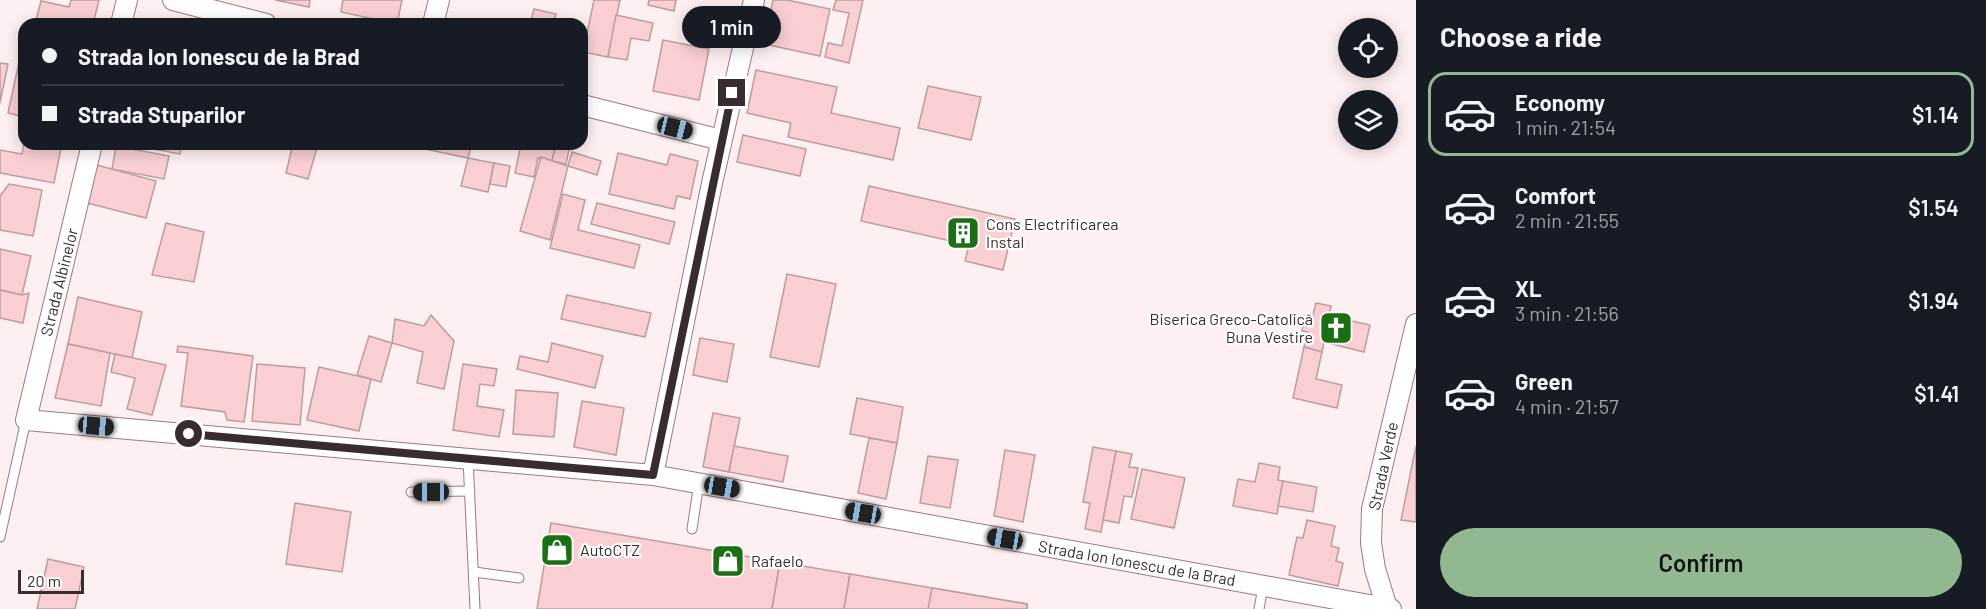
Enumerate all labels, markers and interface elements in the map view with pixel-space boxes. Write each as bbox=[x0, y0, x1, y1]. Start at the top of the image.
callout: 1 min bbox=[682, 6, 782, 48]
text: 1 min bbox=[710, 15, 753, 39]
map controls bbox=[1338, 18, 1398, 150]
button: locate bbox=[1338, 18, 1398, 78]
text: Choose a ride bbox=[1440, 20, 1602, 52]
text: Strada Ion Ionescu de la Brad bbox=[78, 43, 360, 69]
route end bbox=[718, 79, 745, 106]
icon: car bbox=[1443, 87, 1497, 141]
text: Economy bbox=[1515, 89, 1605, 115]
button: layers bbox=[1338, 90, 1398, 150]
text: Strada Stuparilor bbox=[78, 101, 245, 127]
text: $1.14 bbox=[1912, 101, 1959, 127]
car bbox=[655, 115, 695, 141]
text: 1 min · 21:54 bbox=[1515, 115, 1616, 139]
icon: car bbox=[1443, 180, 1497, 234]
text: Comfort bbox=[1515, 182, 1596, 208]
text: $1.54 bbox=[1908, 194, 1959, 220]
text: 2 min · 21:55 bbox=[1515, 208, 1619, 232]
place label: Cons Electrificarea Instal bbox=[986, 214, 1119, 251]
building icon: Cons Electrificarea Instal bbox=[945, 215, 981, 251]
street label: Strada Albinelor bbox=[36, 226, 81, 338]
icon: car bbox=[1443, 273, 1497, 327]
text: XL bbox=[1515, 275, 1541, 301]
text: $1.94 bbox=[1908, 287, 1959, 313]
text: 3 min · 21:56 bbox=[1515, 301, 1619, 325]
place label: Biserica Greco-Catolică Buna Vestire bbox=[1149, 309, 1313, 346]
church icon: Biserica Greco-Catolică Buna Vestire bbox=[1318, 310, 1354, 346]
icon: car bbox=[1443, 366, 1497, 420]
text: Green bbox=[1515, 368, 1573, 394]
text: $1.41 bbox=[1914, 380, 1959, 406]
text: 4 min · 21:57 bbox=[1515, 394, 1619, 418]
car bbox=[77, 415, 115, 437]
route start bbox=[175, 420, 202, 447]
street label: Strada Verde bbox=[1364, 420, 1401, 512]
car bbox=[703, 475, 741, 499]
car bbox=[413, 483, 449, 501]
car bbox=[844, 501, 882, 525]
car bbox=[986, 527, 1024, 551]
button: Confirm bbox=[1440, 528, 1962, 597]
shop icon: AutoCTZ bbox=[539, 532, 575, 568]
street label: Strada Ion Ionescu de la Brad bbox=[1037, 536, 1237, 589]
place label: AutoCTZ bbox=[580, 540, 640, 559]
shop icon: Rafaelo bbox=[710, 543, 746, 579]
place label: Rafaelo bbox=[751, 551, 803, 570]
scale bar bbox=[18, 567, 84, 594]
text: 20 m bbox=[27, 571, 61, 590]

